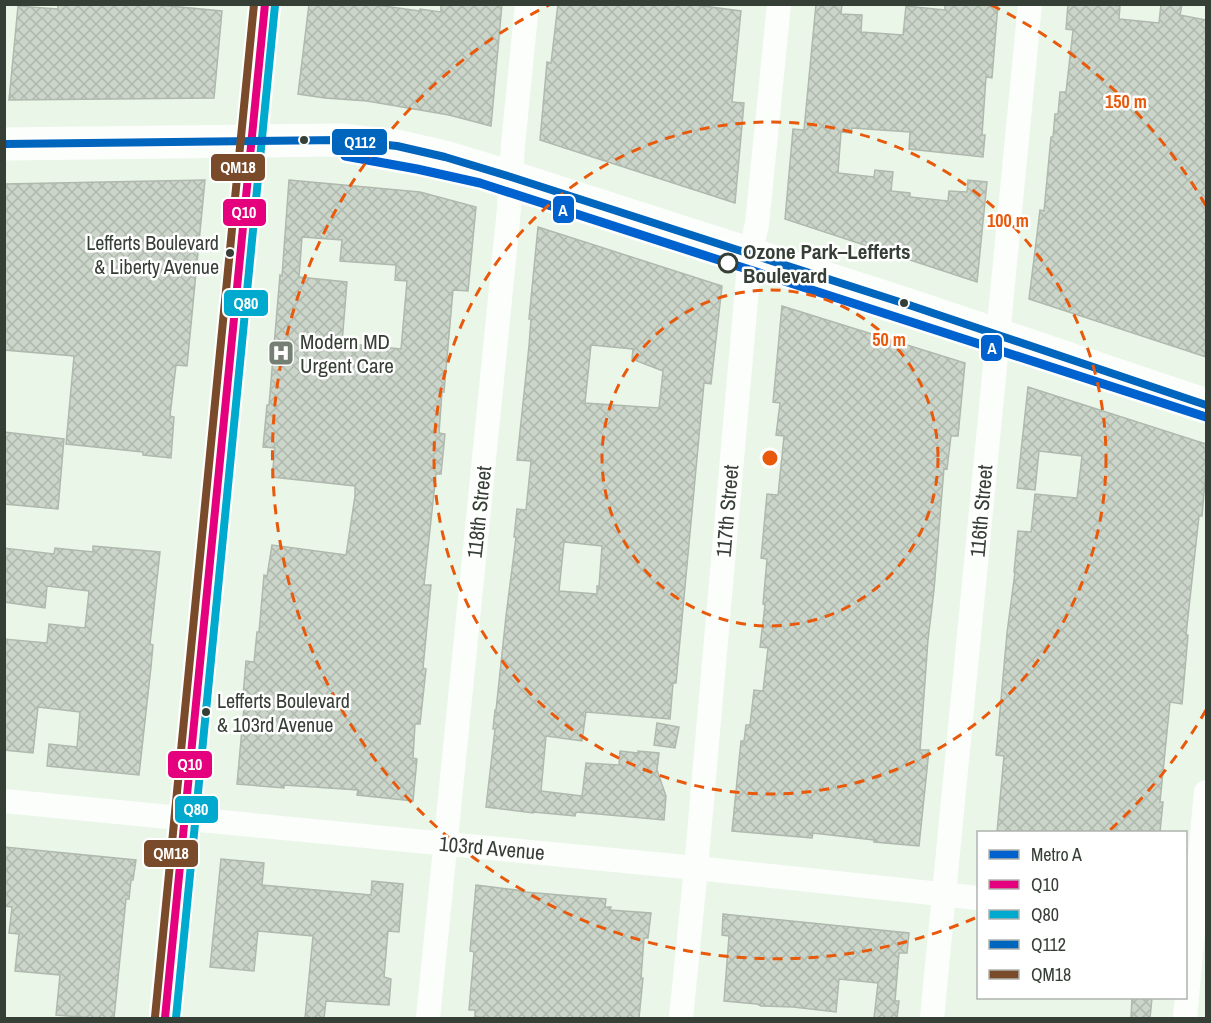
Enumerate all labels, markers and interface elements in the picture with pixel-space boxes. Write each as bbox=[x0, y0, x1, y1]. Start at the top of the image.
text: 150 m bbox=[1105, 89, 1147, 114]
line badge: Q112 bbox=[331, 128, 388, 156]
text: Q112 bbox=[344, 131, 376, 153]
unlabelled marker bbox=[298, 134, 310, 146]
line badge: QM18 bbox=[210, 153, 266, 182]
text: QM18 bbox=[220, 156, 256, 178]
line badge: A bbox=[552, 195, 575, 224]
line badge: Q10 bbox=[222, 198, 267, 227]
text: A bbox=[558, 199, 568, 221]
text: Q10 bbox=[232, 201, 256, 223]
text: 100 m bbox=[987, 208, 1029, 233]
place label: Lefferts Boulevard & Liberty Avenue bbox=[86, 229, 219, 280]
place label: Ozone Park–Lefferts Boulevard bbox=[743, 237, 910, 290]
marker: Lefferts Boulevard & Liberty Avenue bbox=[224, 247, 236, 259]
marker: Ozone Park–Lefferts Boulevard bbox=[718, 253, 738, 273]
line badge: Q80 bbox=[223, 289, 269, 317]
text: Q80 bbox=[234, 292, 258, 314]
unlabelled marker bbox=[898, 297, 910, 309]
place label: Modern MD Urgent Care bbox=[300, 327, 394, 380]
text: 50 m bbox=[872, 327, 906, 352]
line badge: A bbox=[980, 334, 1003, 362]
text: A bbox=[987, 337, 997, 359]
hospital icon: Modern MD Urgent Care bbox=[266, 338, 296, 368]
centre of rings bbox=[760, 448, 780, 468]
street label: 117th Street bbox=[709, 463, 745, 558]
street label: 116th Street bbox=[963, 463, 999, 558]
street label: 118th Street bbox=[460, 464, 498, 560]
place label: Lefferts Boulevard & 103rd Avenue bbox=[217, 687, 350, 738]
marker: Lefferts Boulevard & 103rd Avenue bbox=[200, 706, 212, 718]
line badge: Q10 bbox=[167, 750, 213, 779]
text: Q10 bbox=[178, 753, 202, 775]
line badge: Q80 bbox=[174, 795, 219, 824]
text: Q80 bbox=[184, 798, 208, 820]
street label: 103rd Avenue bbox=[438, 829, 546, 867]
legend bbox=[977, 831, 1187, 999]
line badge: QM18 bbox=[143, 839, 199, 868]
text: QM18 bbox=[153, 842, 189, 864]
text: Metro A bbox=[1031, 842, 1082, 867]
text: Q10 bbox=[1031, 872, 1059, 897]
text: Q80 bbox=[1031, 902, 1059, 927]
text: Q112 bbox=[1031, 932, 1066, 957]
text: QM18 bbox=[1031, 962, 1071, 987]

